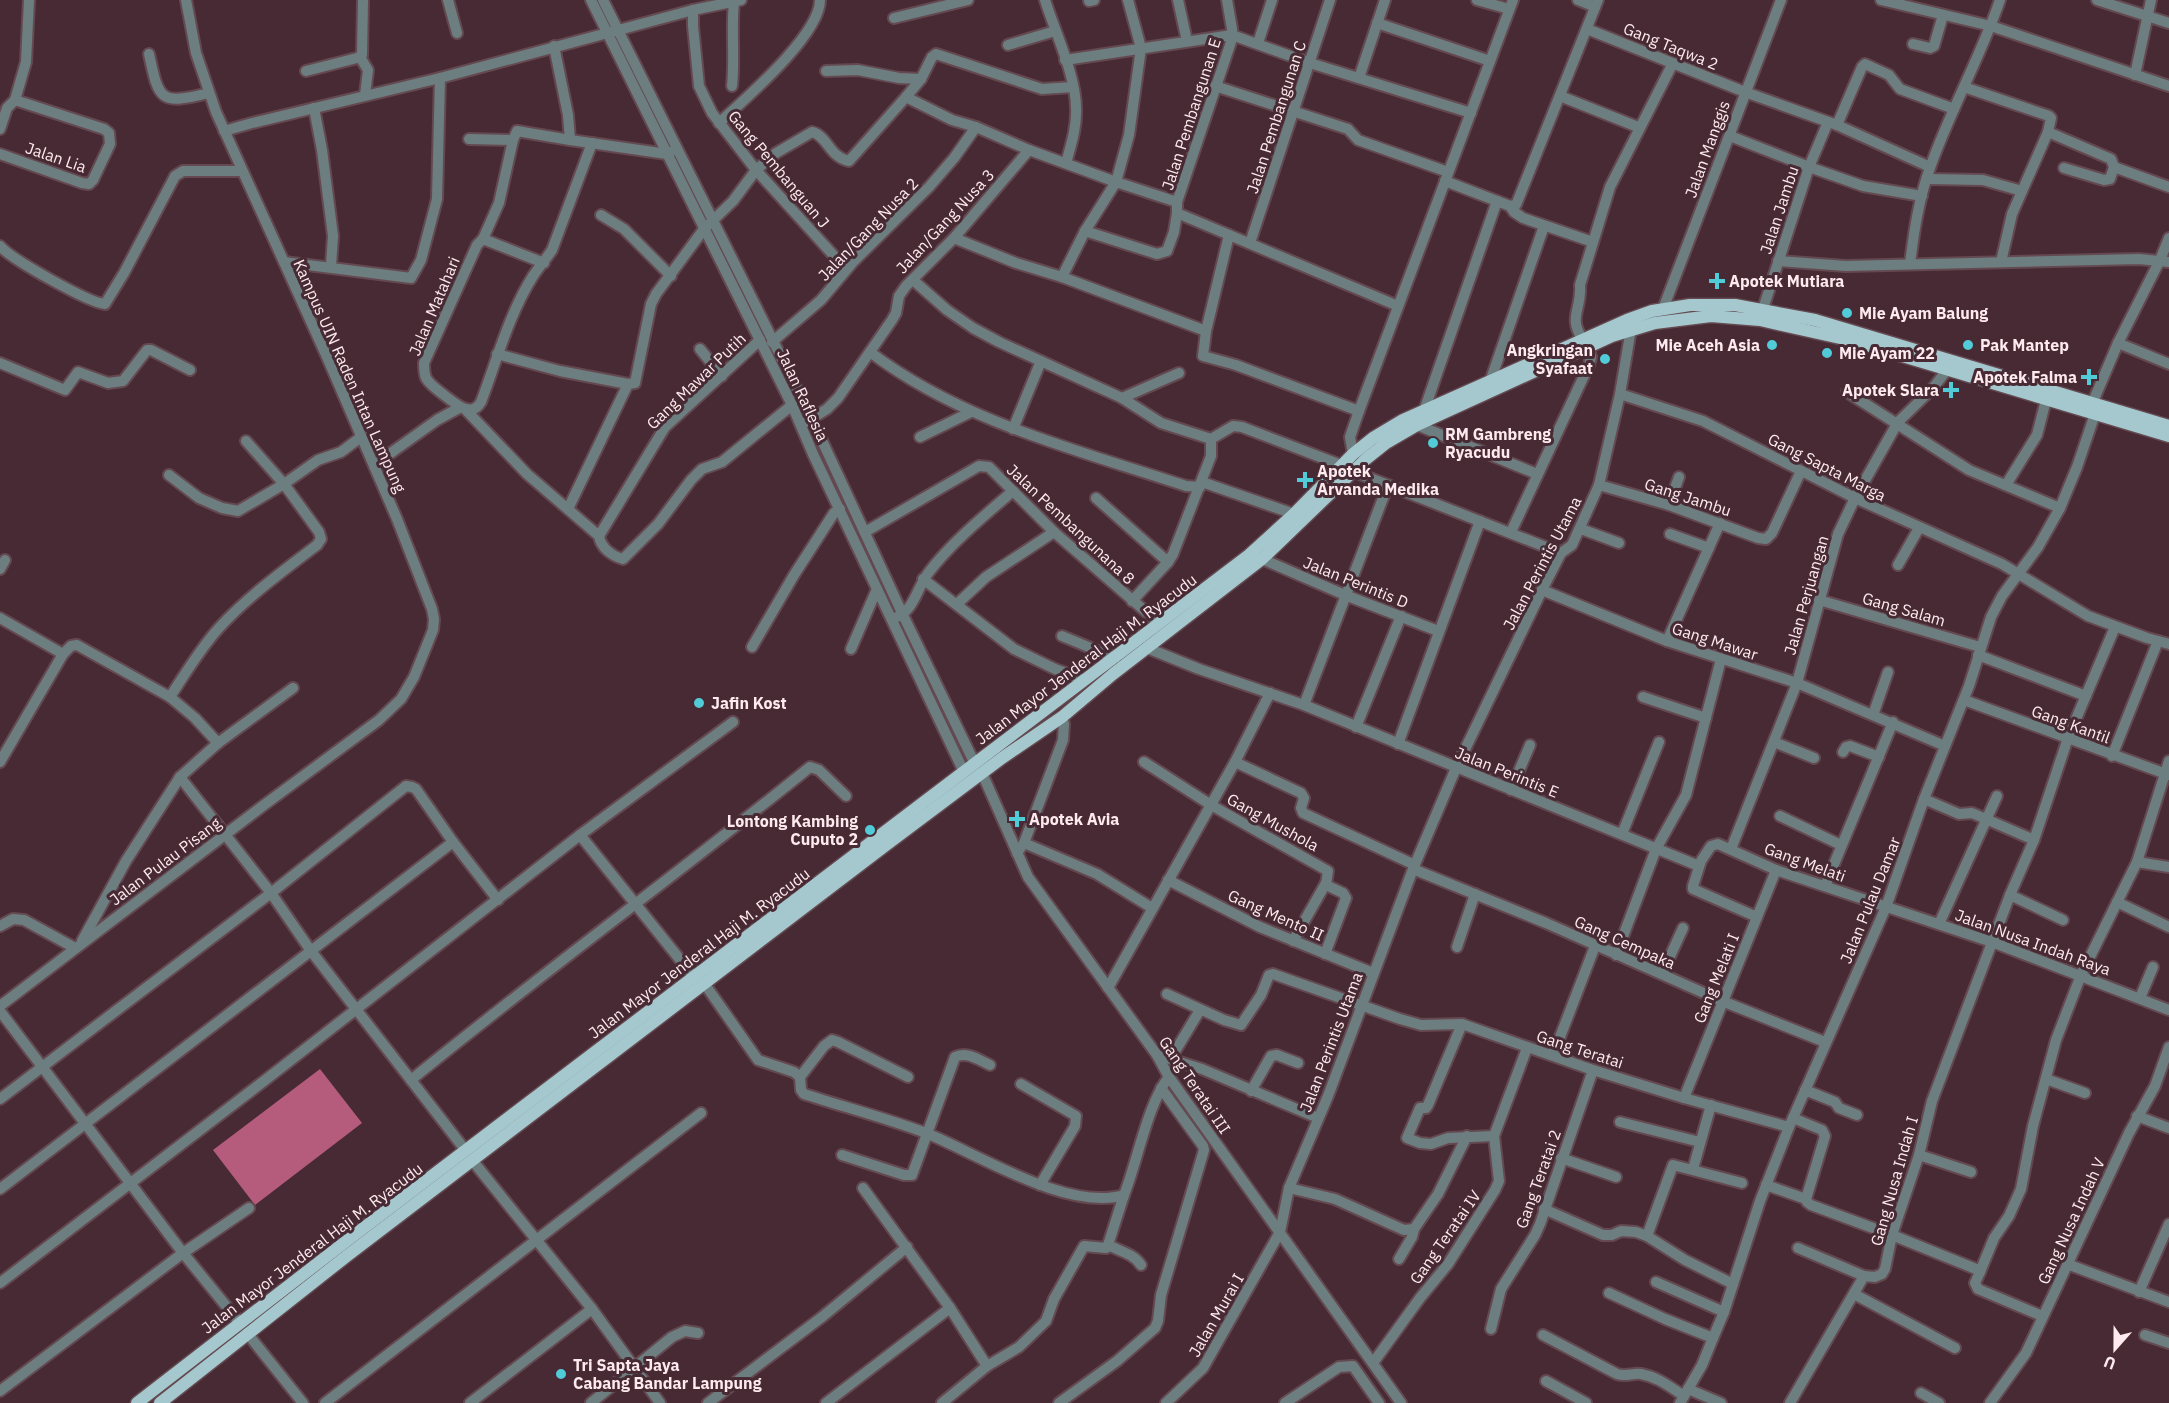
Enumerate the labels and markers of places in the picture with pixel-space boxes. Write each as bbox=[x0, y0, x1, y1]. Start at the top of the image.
place label: Apotek Mutiara bbox=[1729, 271, 1844, 291]
marker: Apotek Mutiara bbox=[1710, 274, 1724, 288]
place label: Mie Ayam Balung bbox=[1859, 303, 1988, 323]
marker: Mie Ayam Balung bbox=[1840, 306, 1854, 320]
place label: Mie Aceh Asia bbox=[1655, 335, 1760, 355]
place label: Pak Mantep bbox=[1980, 335, 2069, 355]
marker: Mie Aceh Asia bbox=[1765, 338, 1779, 352]
marker: Pak Mantep bbox=[1961, 338, 1975, 352]
place label: Angkringan Syafaat bbox=[1506, 340, 1593, 378]
place label: Mie Ayam 22 bbox=[1839, 343, 1935, 363]
marker: Mie Ayam 22 bbox=[1820, 346, 1834, 360]
marker: Angkringan Syafaat bbox=[1598, 352, 1612, 366]
place label: Apotek Falma bbox=[1973, 367, 2077, 387]
marker: Apotek Falma bbox=[2082, 370, 2096, 384]
place label: Apotek Slara bbox=[1842, 380, 1939, 400]
marker: Apotek Slara bbox=[1944, 383, 1958, 397]
place label: RM Gambreng Ryacudu bbox=[1445, 424, 1551, 462]
marker: RM Gambreng Ryacudu bbox=[1426, 436, 1440, 450]
place label: Apotek Arvanda Medika bbox=[1317, 461, 1439, 499]
marker: Apotek Arvanda Medika bbox=[1298, 473, 1312, 487]
place label: Jafin Kost bbox=[711, 693, 787, 713]
marker: Jafin Kost bbox=[692, 696, 706, 710]
place label: Apotek Avia bbox=[1029, 809, 1119, 829]
place label: Lontong Kambing Cuputo 2 bbox=[727, 811, 858, 849]
marker: Apotek Avia bbox=[1010, 812, 1024, 826]
marker: Lontong Kambing Cuputo 2 bbox=[863, 823, 877, 837]
place label: Tri Sapta Jaya Cabang Bandar Lampung bbox=[573, 1355, 762, 1393]
marker: Tri Sapta Jaya Cabang Bandar Lampung bbox=[554, 1367, 568, 1381]

